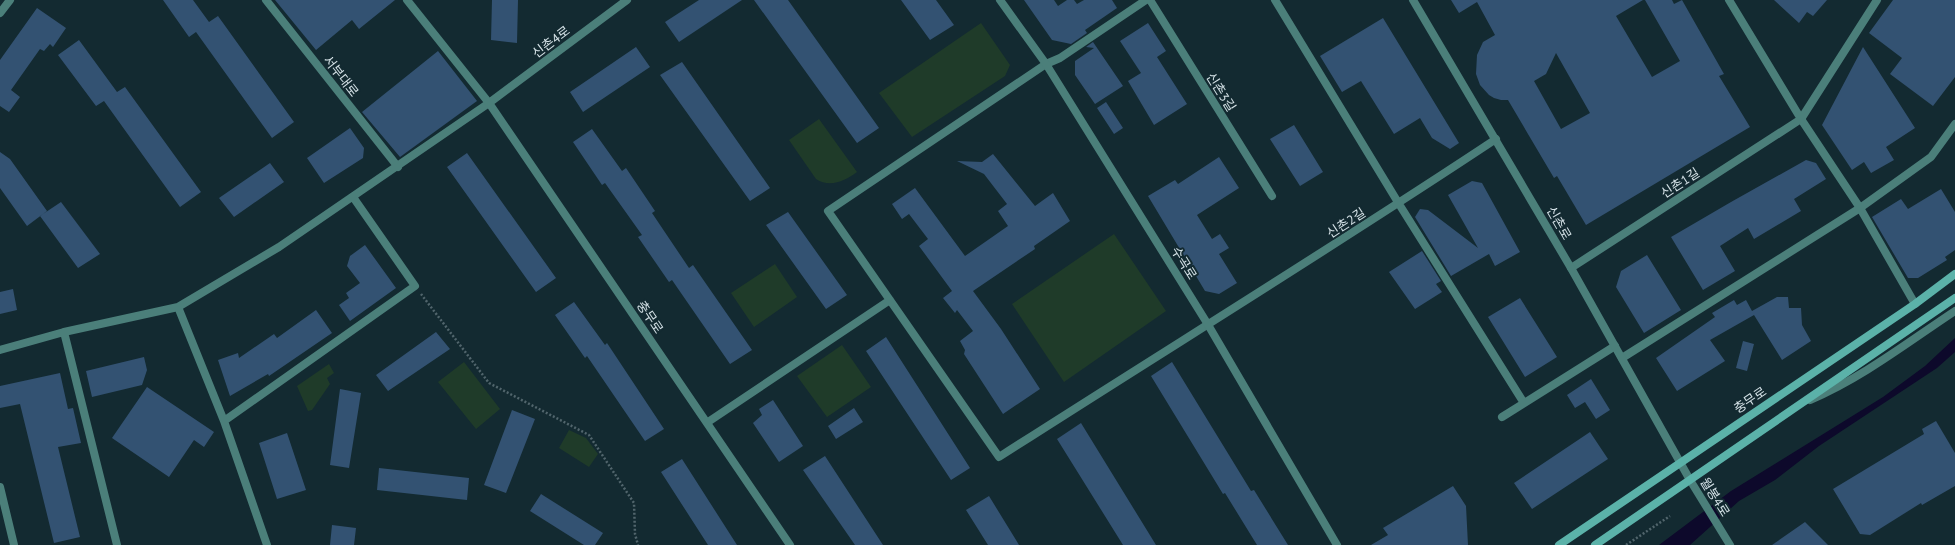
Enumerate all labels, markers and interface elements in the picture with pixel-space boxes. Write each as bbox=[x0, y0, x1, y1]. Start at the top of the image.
street label: 신촌4로 bbox=[529, 22, 573, 62]
street label: 서부대로 bbox=[320, 52, 362, 100]
street label: 신촌3길 bbox=[1202, 69, 1240, 115]
street label: 신촌1길 bbox=[1657, 164, 1703, 202]
street label: 신촌로 bbox=[1543, 203, 1575, 243]
street label: 신촌2길 bbox=[1323, 204, 1369, 242]
street label: 수곡로 bbox=[1167, 243, 1201, 283]
street label: 충무로 bbox=[633, 297, 667, 337]
street label: 충무로 bbox=[1730, 383, 1770, 417]
street label: 월봉4로 bbox=[1696, 474, 1734, 520]

